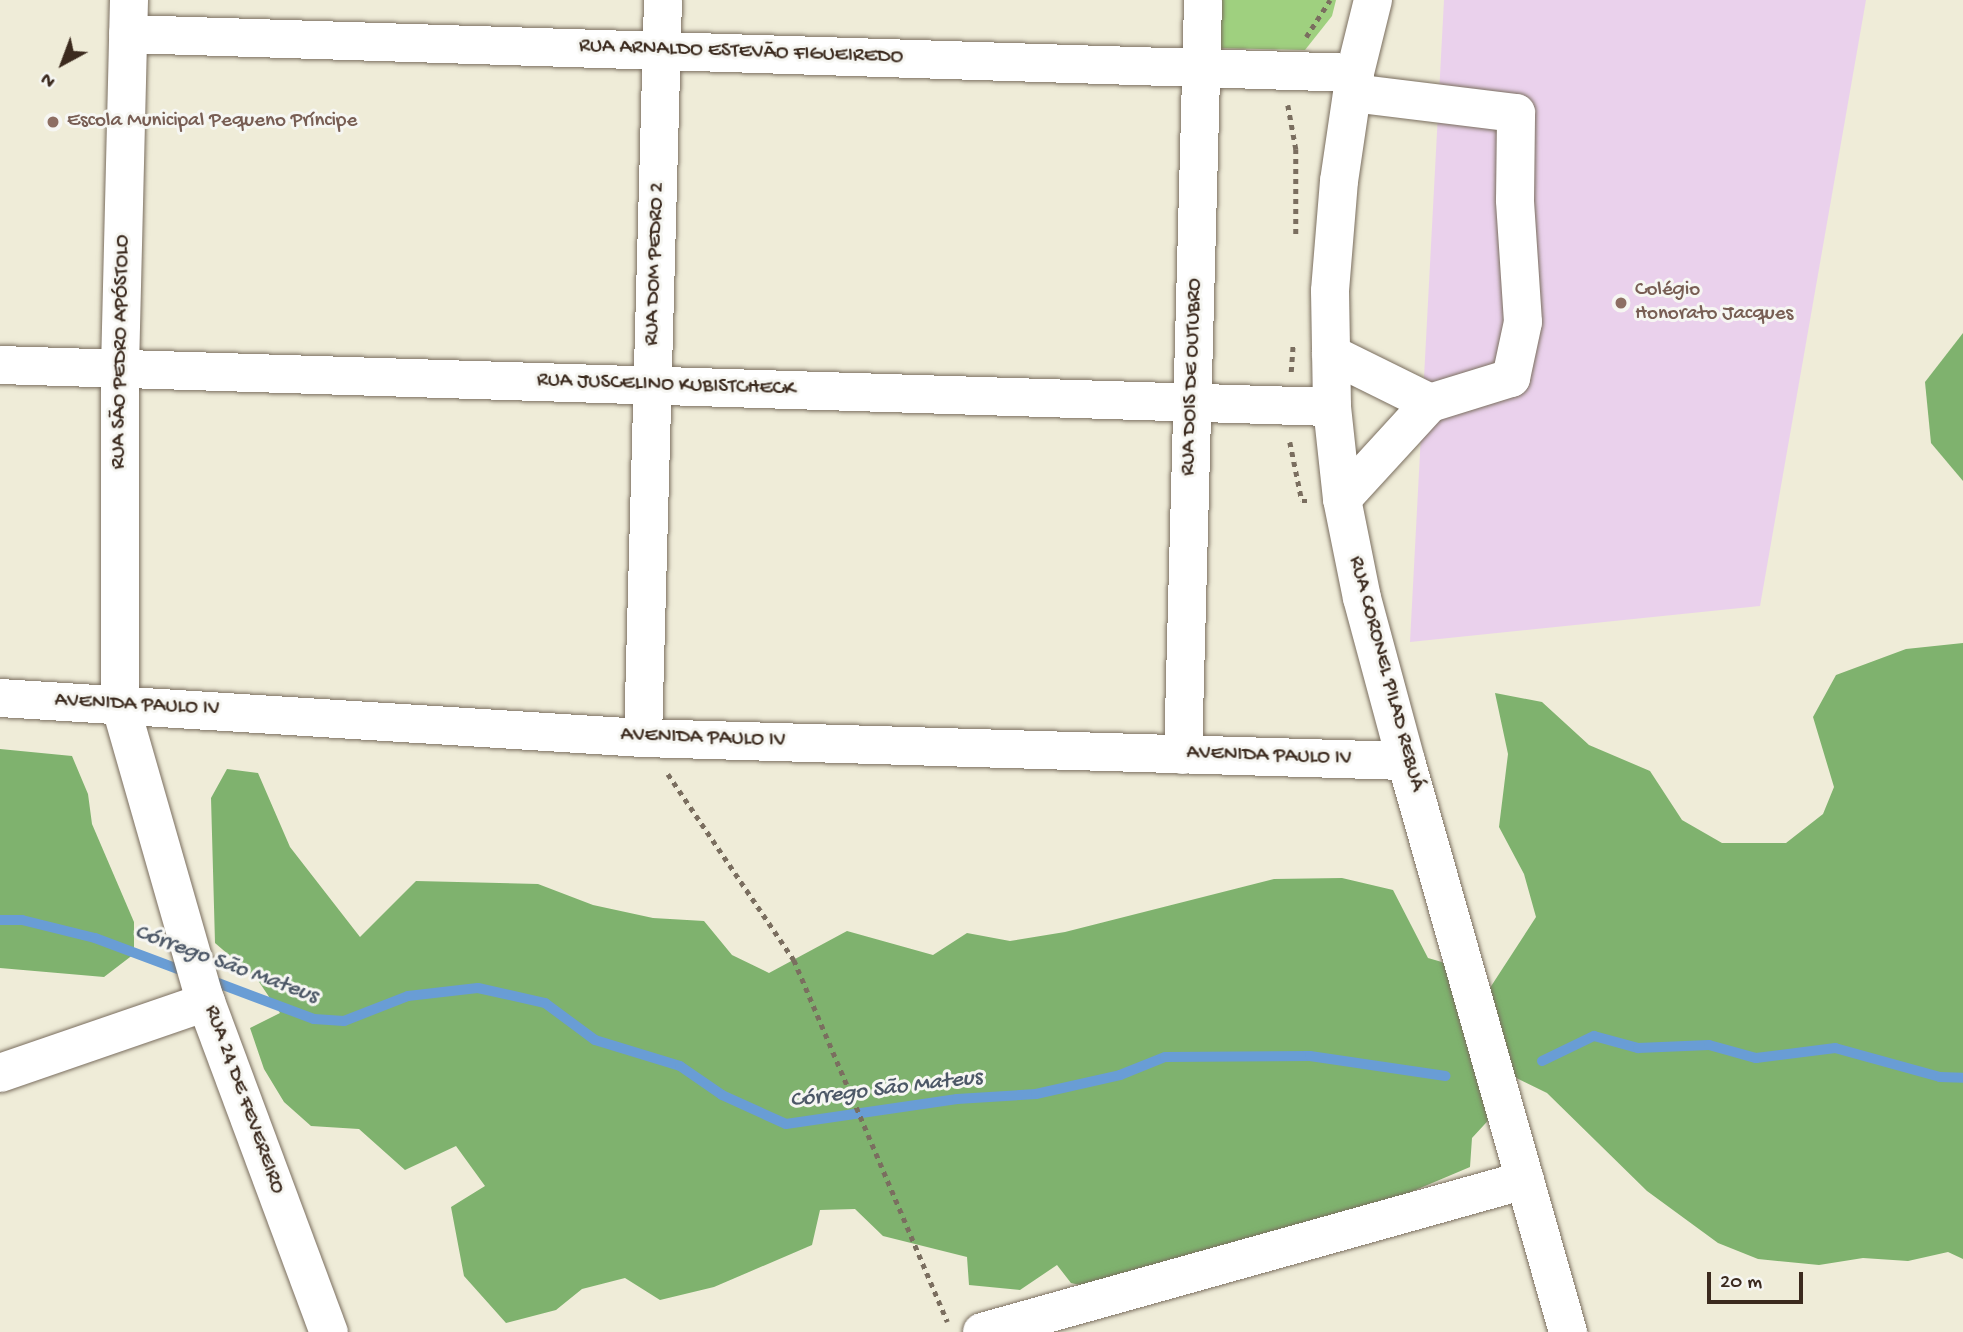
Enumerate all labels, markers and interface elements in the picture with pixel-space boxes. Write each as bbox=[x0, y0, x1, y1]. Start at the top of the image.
north arrow bbox=[28, 28, 98, 98]
street label: RUA ARNALDO ESTEVÃO FIGUEIREDO bbox=[578, 35, 904, 71]
text: N bbox=[37, 66, 61, 92]
place label: Escola Municipal Pequeno Príncipe bbox=[67, 109, 357, 135]
marker: Escola Municipal Pequeno Príncipe bbox=[45, 114, 61, 130]
street label: RUA DOM PEDRO 2 bbox=[641, 182, 671, 346]
street label: RUA SÃO PEDRO APÓSTOLO bbox=[107, 234, 137, 470]
street label: RUA DOIS DE OUTUBRO bbox=[1177, 278, 1209, 476]
place label: Colégio Honorato Jacques bbox=[1635, 278, 1793, 328]
marker: Colégio Honorato Jacques bbox=[1613, 295, 1629, 311]
street label: RUA JUSCELINO KUBISTCHECK bbox=[536, 369, 796, 403]
street label: RUA CORONEL PILAD REBUÁ bbox=[1341, 554, 1429, 794]
street label: AVENIDA PAULO IV bbox=[54, 689, 220, 723]
street label: AVENIDA PAULO IV bbox=[620, 724, 786, 754]
street label: AVENIDA PAULO IV bbox=[1186, 742, 1352, 772]
water label: Córrego São Mateus bbox=[131, 919, 321, 1011]
street label: RUA 24 DE FEVEREIRO bbox=[197, 1002, 289, 1198]
water label: Córrego São Mateus bbox=[788, 1065, 984, 1115]
scale bar bbox=[1711, 1258, 1807, 1302]
text: 20 m bbox=[1720, 1271, 1762, 1296]

